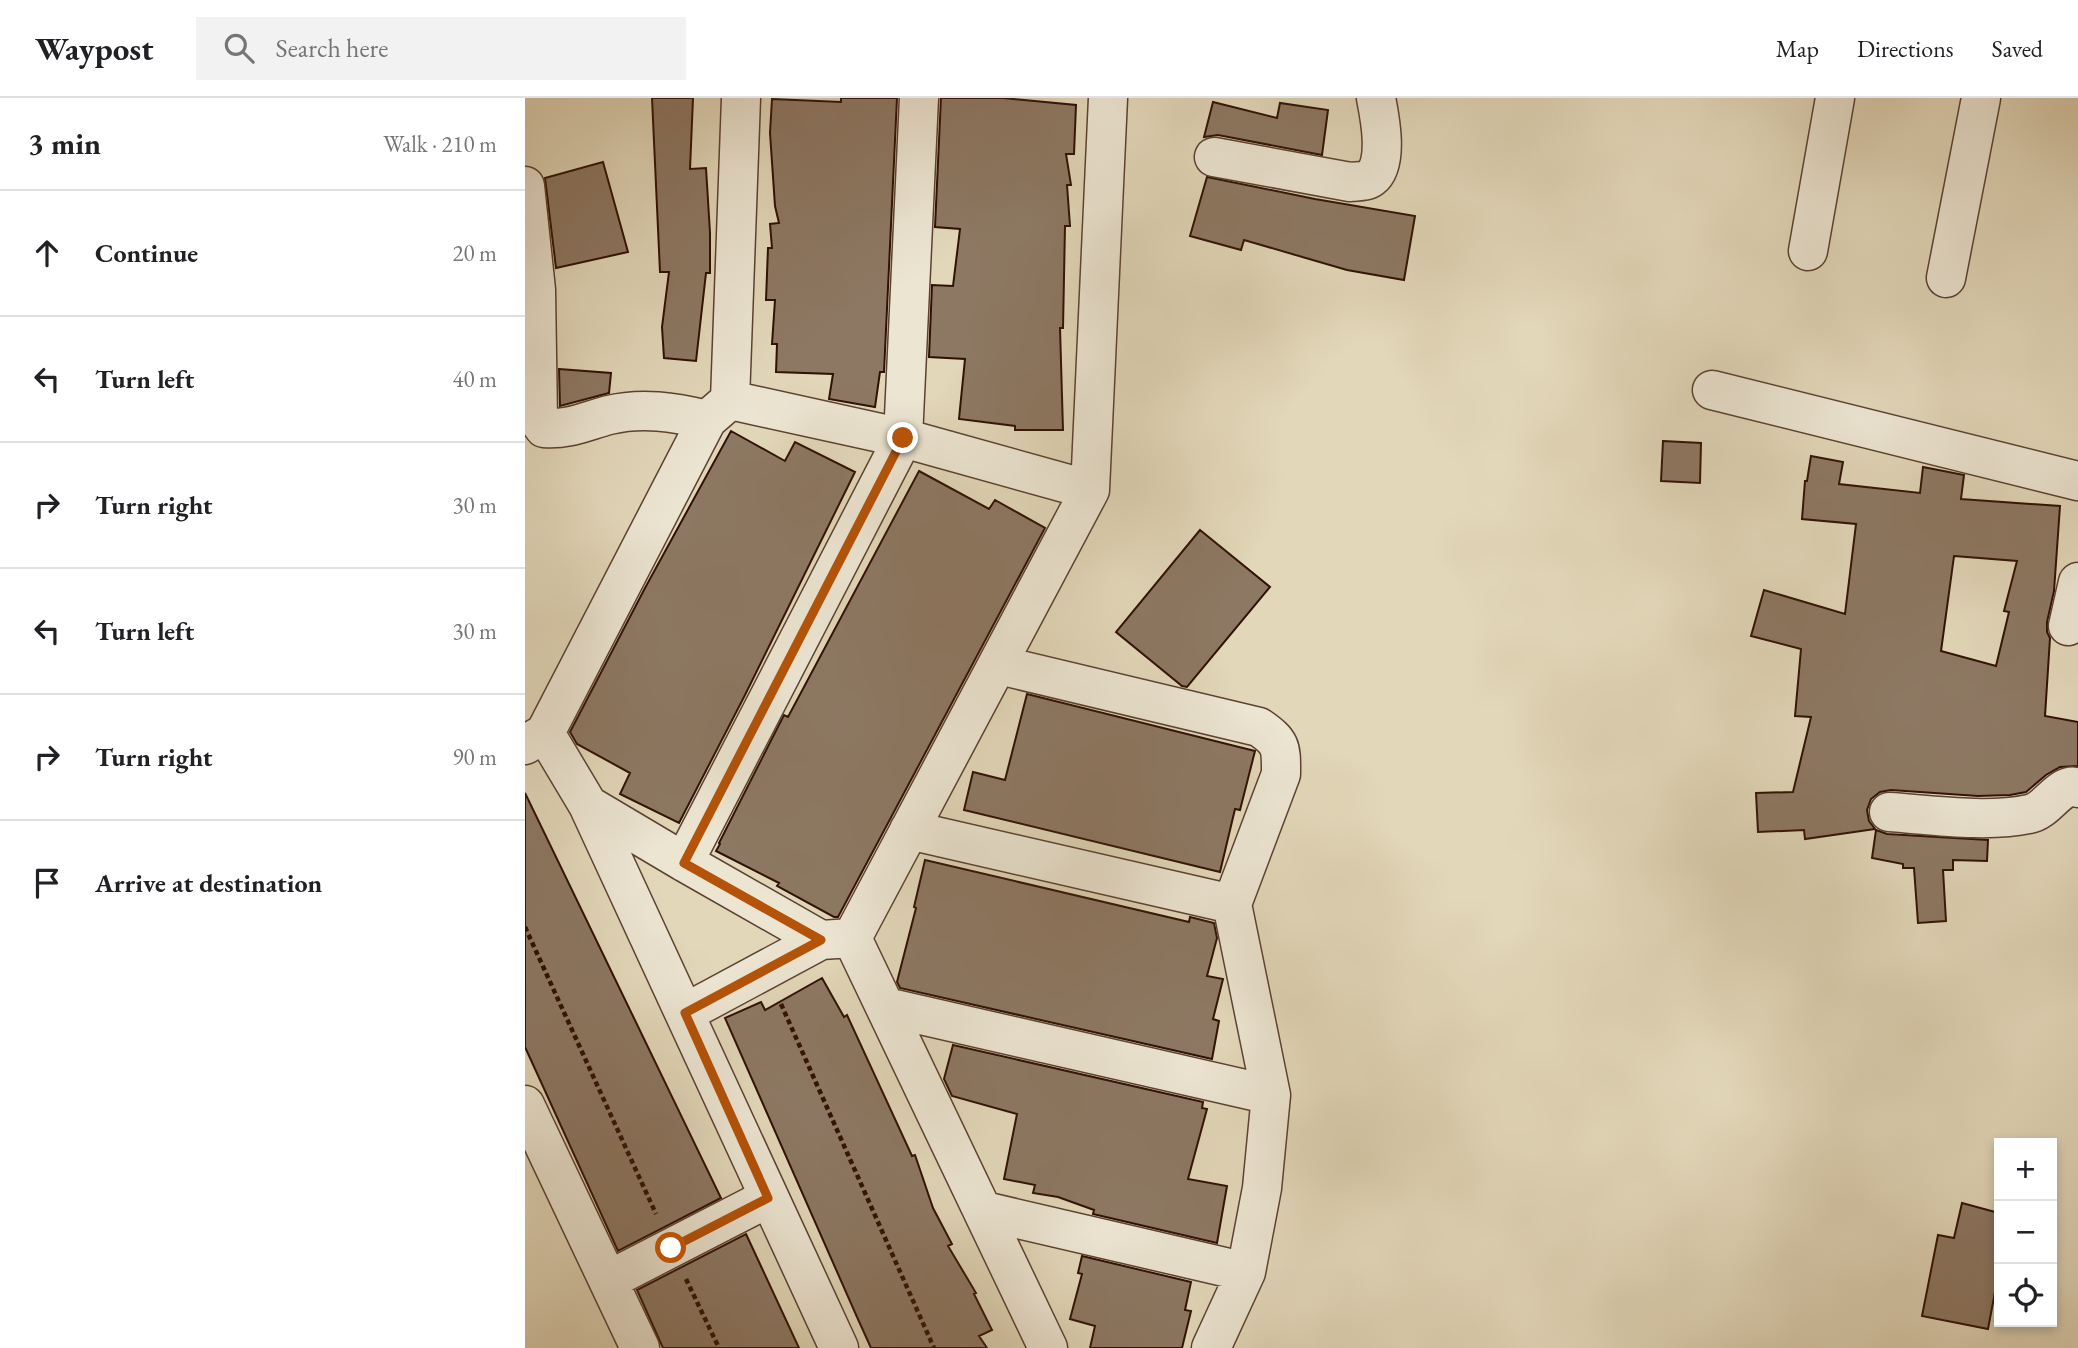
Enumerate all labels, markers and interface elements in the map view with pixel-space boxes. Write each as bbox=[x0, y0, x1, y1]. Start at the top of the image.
search box bbox=[196, 17, 686, 80]
text: Waypost bbox=[35, 27, 154, 70]
icon: search bbox=[220, 29, 258, 67]
text: Search here bbox=[276, 31, 388, 65]
text: Map bbox=[1776, 33, 1819, 64]
text: Directions bbox=[1857, 33, 1954, 64]
text: Saved bbox=[1992, 33, 2043, 64]
text: 3 min bbox=[28, 124, 101, 163]
text: Walk · 210 m bbox=[383, 129, 497, 159]
icon: ahead bbox=[28, 234, 66, 272]
text: Continue bbox=[95, 236, 198, 270]
text: 20 m bbox=[452, 238, 497, 268]
icon: left bbox=[28, 360, 66, 398]
text: Turn left bbox=[95, 362, 194, 396]
text: 40 m bbox=[452, 364, 497, 394]
route end bbox=[887, 422, 918, 453]
icon: right bbox=[28, 486, 66, 524]
text: Turn right bbox=[95, 488, 213, 522]
text: 30 m bbox=[452, 490, 497, 520]
icon: left bbox=[28, 612, 66, 650]
text: Turn left bbox=[95, 614, 194, 648]
text: 30 m bbox=[452, 616, 497, 646]
icon: right bbox=[28, 738, 66, 776]
text: Turn right bbox=[95, 740, 213, 774]
text: 90 m bbox=[452, 742, 497, 772]
icon: arrive bbox=[28, 864, 66, 902]
text: Arrive at destination bbox=[95, 866, 322, 900]
map controls bbox=[1994, 1138, 2057, 1327]
button: + bbox=[1994, 1138, 2057, 1201]
button: − bbox=[1994, 1201, 2057, 1264]
route start bbox=[655, 1232, 686, 1263]
button: locate bbox=[1994, 1264, 2057, 1327]

